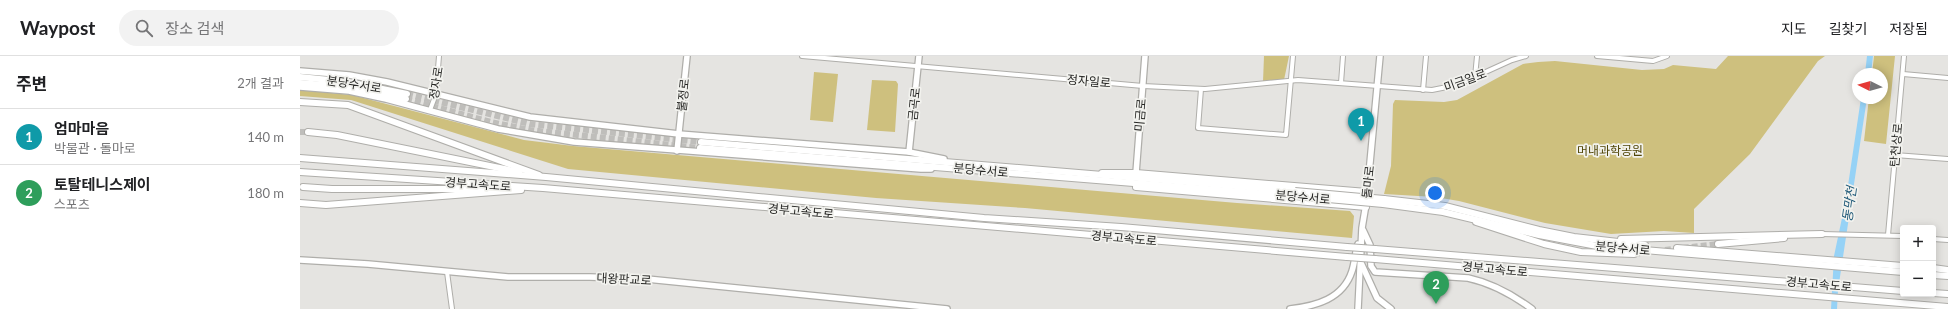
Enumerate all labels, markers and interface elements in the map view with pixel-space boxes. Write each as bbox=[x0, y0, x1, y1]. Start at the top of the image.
search box bbox=[119, 10, 399, 46]
text: Waypost bbox=[20, 16, 95, 39]
icon: search bbox=[133, 17, 155, 39]
text: 장소 검색 bbox=[165, 19, 224, 37]
text: 지도 bbox=[1781, 20, 1807, 37]
text: 길찾기 bbox=[1829, 20, 1867, 37]
text: 저장됨 bbox=[1889, 20, 1928, 37]
street label: 정자로 bbox=[426, 65, 446, 101]
street label: 미금일로 bbox=[1442, 65, 1488, 95]
north arrow bbox=[1852, 68, 1888, 104]
street label: 분당수서로 bbox=[326, 72, 382, 96]
street label: 정자일로 bbox=[1066, 72, 1112, 90]
text: 주변 bbox=[16, 73, 47, 94]
text: 2개 결과 bbox=[237, 75, 284, 91]
street label: 불정로 bbox=[674, 78, 692, 112]
street label: 금곡로 bbox=[905, 87, 923, 121]
street label: 미금로 bbox=[1131, 98, 1149, 132]
pin: 1 bbox=[1348, 108, 1374, 141]
text: 엄마마음 bbox=[54, 119, 109, 137]
street label: 탄천상로 bbox=[1887, 122, 1905, 168]
text: 1 bbox=[25, 129, 33, 145]
text: 140 m bbox=[247, 129, 284, 145]
text: 박물관 · 돌마로 bbox=[54, 140, 136, 156]
park label: 머내과학공원 bbox=[1577, 143, 1643, 158]
street label: 분당수서로 bbox=[953, 160, 1009, 180]
street label: 돌마로 bbox=[1359, 165, 1377, 199]
street label: 경부고속도로 bbox=[444, 174, 512, 194]
text: 토탈테니스제이 bbox=[54, 175, 151, 193]
your location bbox=[1425, 183, 1445, 203]
water label: 동막천 bbox=[1839, 184, 1860, 223]
text: 2 bbox=[25, 185, 33, 201]
text: 180 m bbox=[247, 185, 284, 201]
street label: 분당수서로 bbox=[1275, 187, 1331, 207]
text: 스포츠 bbox=[54, 196, 90, 212]
street label: 경부고속도로 bbox=[767, 201, 835, 221]
map controls bbox=[1900, 225, 1936, 297]
button: + bbox=[1900, 225, 1936, 261]
street label: 경부고속도로 bbox=[1090, 228, 1158, 248]
street label: 분당수서로 bbox=[1595, 238, 1651, 258]
street label: 경부고속도로 bbox=[1461, 259, 1529, 279]
button: − bbox=[1900, 261, 1936, 297]
street label: 대왕판교로 bbox=[596, 270, 652, 288]
pin: 2 bbox=[1423, 271, 1449, 304]
street label: 경부고속도로 bbox=[1785, 274, 1853, 294]

